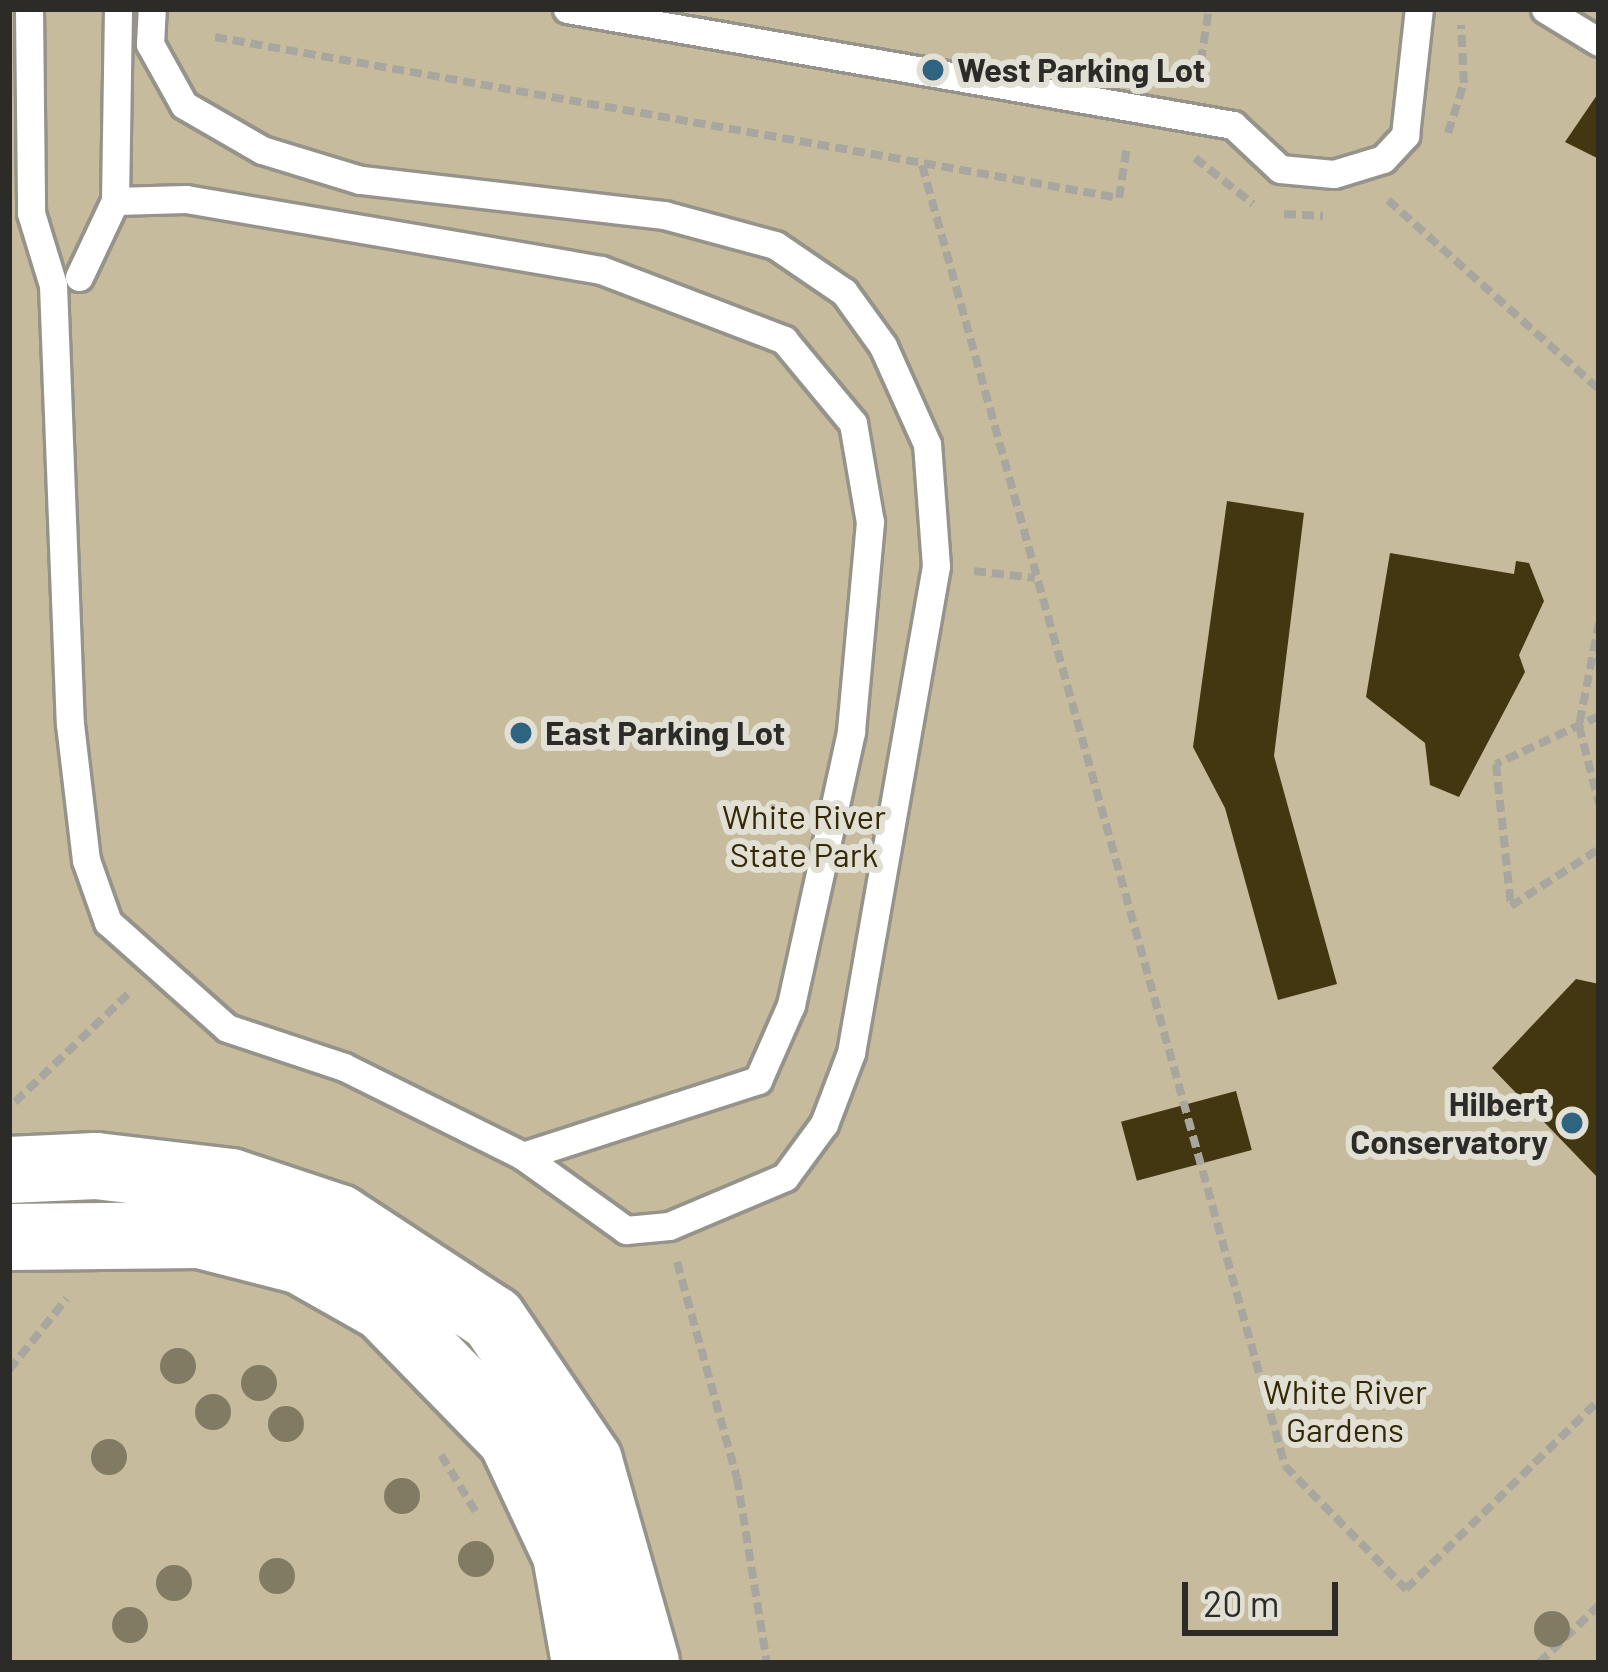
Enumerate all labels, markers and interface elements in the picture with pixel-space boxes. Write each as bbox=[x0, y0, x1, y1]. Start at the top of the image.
place label: West Parking Lot bbox=[957, 50, 1205, 90]
marker: West Parking Lot bbox=[920, 57, 946, 83]
place label: East Parking Lot bbox=[545, 713, 785, 753]
marker: East Parking Lot bbox=[508, 720, 534, 746]
park label: White River State Park bbox=[722, 797, 886, 875]
place label: Hilbert Conservatory bbox=[1350, 1084, 1548, 1162]
marker: Hilbert Conservatory bbox=[1559, 1110, 1585, 1136]
park label: White River Gardens bbox=[1263, 1372, 1427, 1450]
scale bar bbox=[1188, 1558, 1344, 1632]
text: 20 m bbox=[1203, 1581, 1280, 1624]

